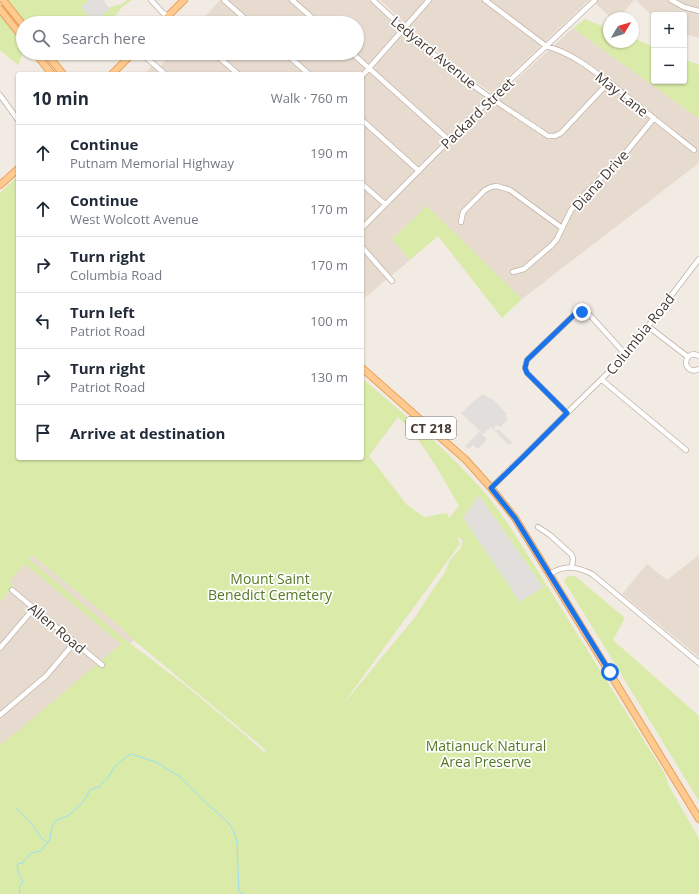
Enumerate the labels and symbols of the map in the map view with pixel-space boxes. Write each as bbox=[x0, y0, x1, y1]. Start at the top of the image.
street label: Ledyard Avenue bbox=[387, 12, 481, 93]
north arrow bbox=[603, 12, 639, 48]
street label: May Lane bbox=[592, 67, 653, 121]
street label: Packard Street bbox=[436, 73, 518, 153]
street label: Diana Drive bbox=[568, 145, 632, 215]
street label: Columbia Road bbox=[601, 289, 679, 379]
route end bbox=[573, 303, 591, 321]
road number: CT 218 bbox=[406, 417, 456, 439]
park label: Mount Saint Benedict Cemetery bbox=[208, 569, 333, 604]
street label: Allen Road bbox=[24, 598, 90, 658]
route start bbox=[601, 663, 619, 681]
park label: Matianuck Natural Area Preserve bbox=[426, 736, 546, 771]

